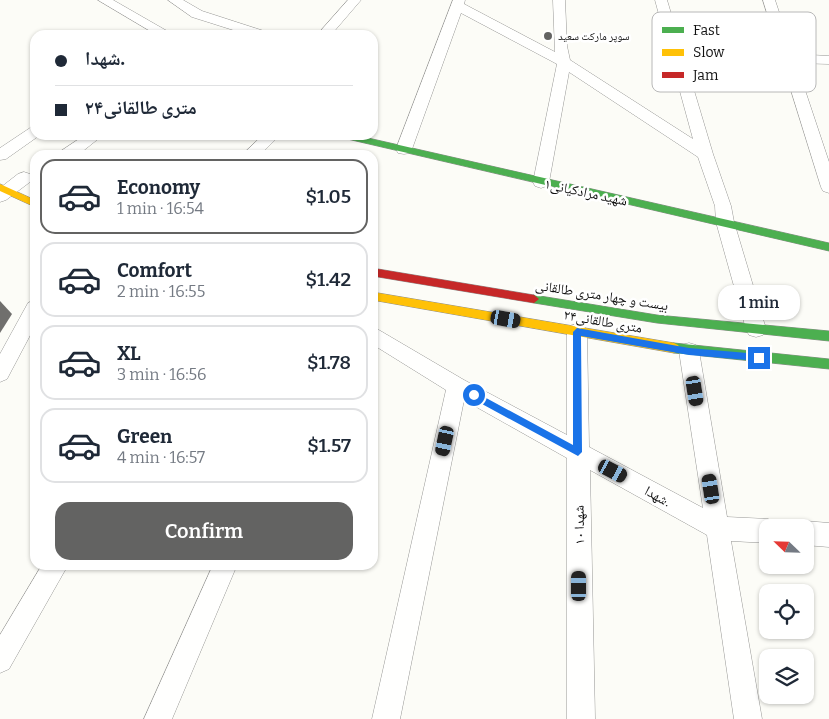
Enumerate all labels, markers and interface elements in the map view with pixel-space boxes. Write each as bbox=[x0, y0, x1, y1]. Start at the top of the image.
legend bbox=[652, 12, 816, 92]
text: Fast bbox=[693, 22, 720, 39]
marker: سوپر مارکت سعید bbox=[542, 30, 554, 42]
place label: سوپر مارکت سعید bbox=[558, 30, 630, 43]
text: Slow bbox=[693, 44, 725, 61]
text: شهدا. bbox=[85, 47, 125, 70]
text: Jam bbox=[692, 67, 719, 84]
text: ۲۴متری طالقانی bbox=[85, 96, 197, 119]
icon: car bbox=[57, 174, 102, 219]
street label: شهید مرادکیانی۱ bbox=[543, 175, 629, 210]
text: Economy bbox=[117, 176, 200, 199]
text: $1.05 bbox=[306, 185, 351, 208]
text: 1 min · 16:54 bbox=[117, 199, 204, 218]
icon: car bbox=[57, 257, 102, 302]
text: Comfort bbox=[117, 259, 192, 282]
text: $1.42 bbox=[306, 268, 351, 291]
street label: بیست و چهار متری طالقانی bbox=[534, 277, 670, 314]
text: 2 min · 16:55 bbox=[117, 282, 205, 301]
callout: 1 min bbox=[718, 286, 800, 320]
text: 1 min bbox=[739, 293, 779, 312]
street label: ۲۴متری طالقانی bbox=[562, 306, 643, 337]
car bbox=[489, 309, 522, 329]
icon: car bbox=[57, 340, 102, 385]
text: XL bbox=[117, 342, 141, 365]
route end bbox=[748, 347, 770, 369]
text: $1.78 bbox=[307, 351, 351, 374]
text: 3 min · 16:56 bbox=[117, 365, 206, 384]
car bbox=[685, 375, 704, 407]
route start bbox=[463, 384, 485, 406]
icon: car bbox=[57, 423, 102, 468]
text: Green bbox=[117, 425, 172, 448]
car bbox=[434, 425, 455, 457]
text: $1.57 bbox=[307, 434, 351, 457]
text: 4 min · 16:57 bbox=[117, 448, 205, 467]
car bbox=[596, 457, 629, 485]
car bbox=[701, 473, 720, 505]
street label: شهدا. bbox=[642, 482, 674, 511]
button: Confirm bbox=[55, 502, 353, 560]
street label: شهدا ۱۰ bbox=[571, 505, 588, 545]
north arrow bbox=[759, 519, 814, 574]
map controls bbox=[759, 519, 814, 704]
car bbox=[571, 571, 586, 601]
button: locate bbox=[759, 584, 814, 639]
button: layers bbox=[759, 649, 814, 704]

